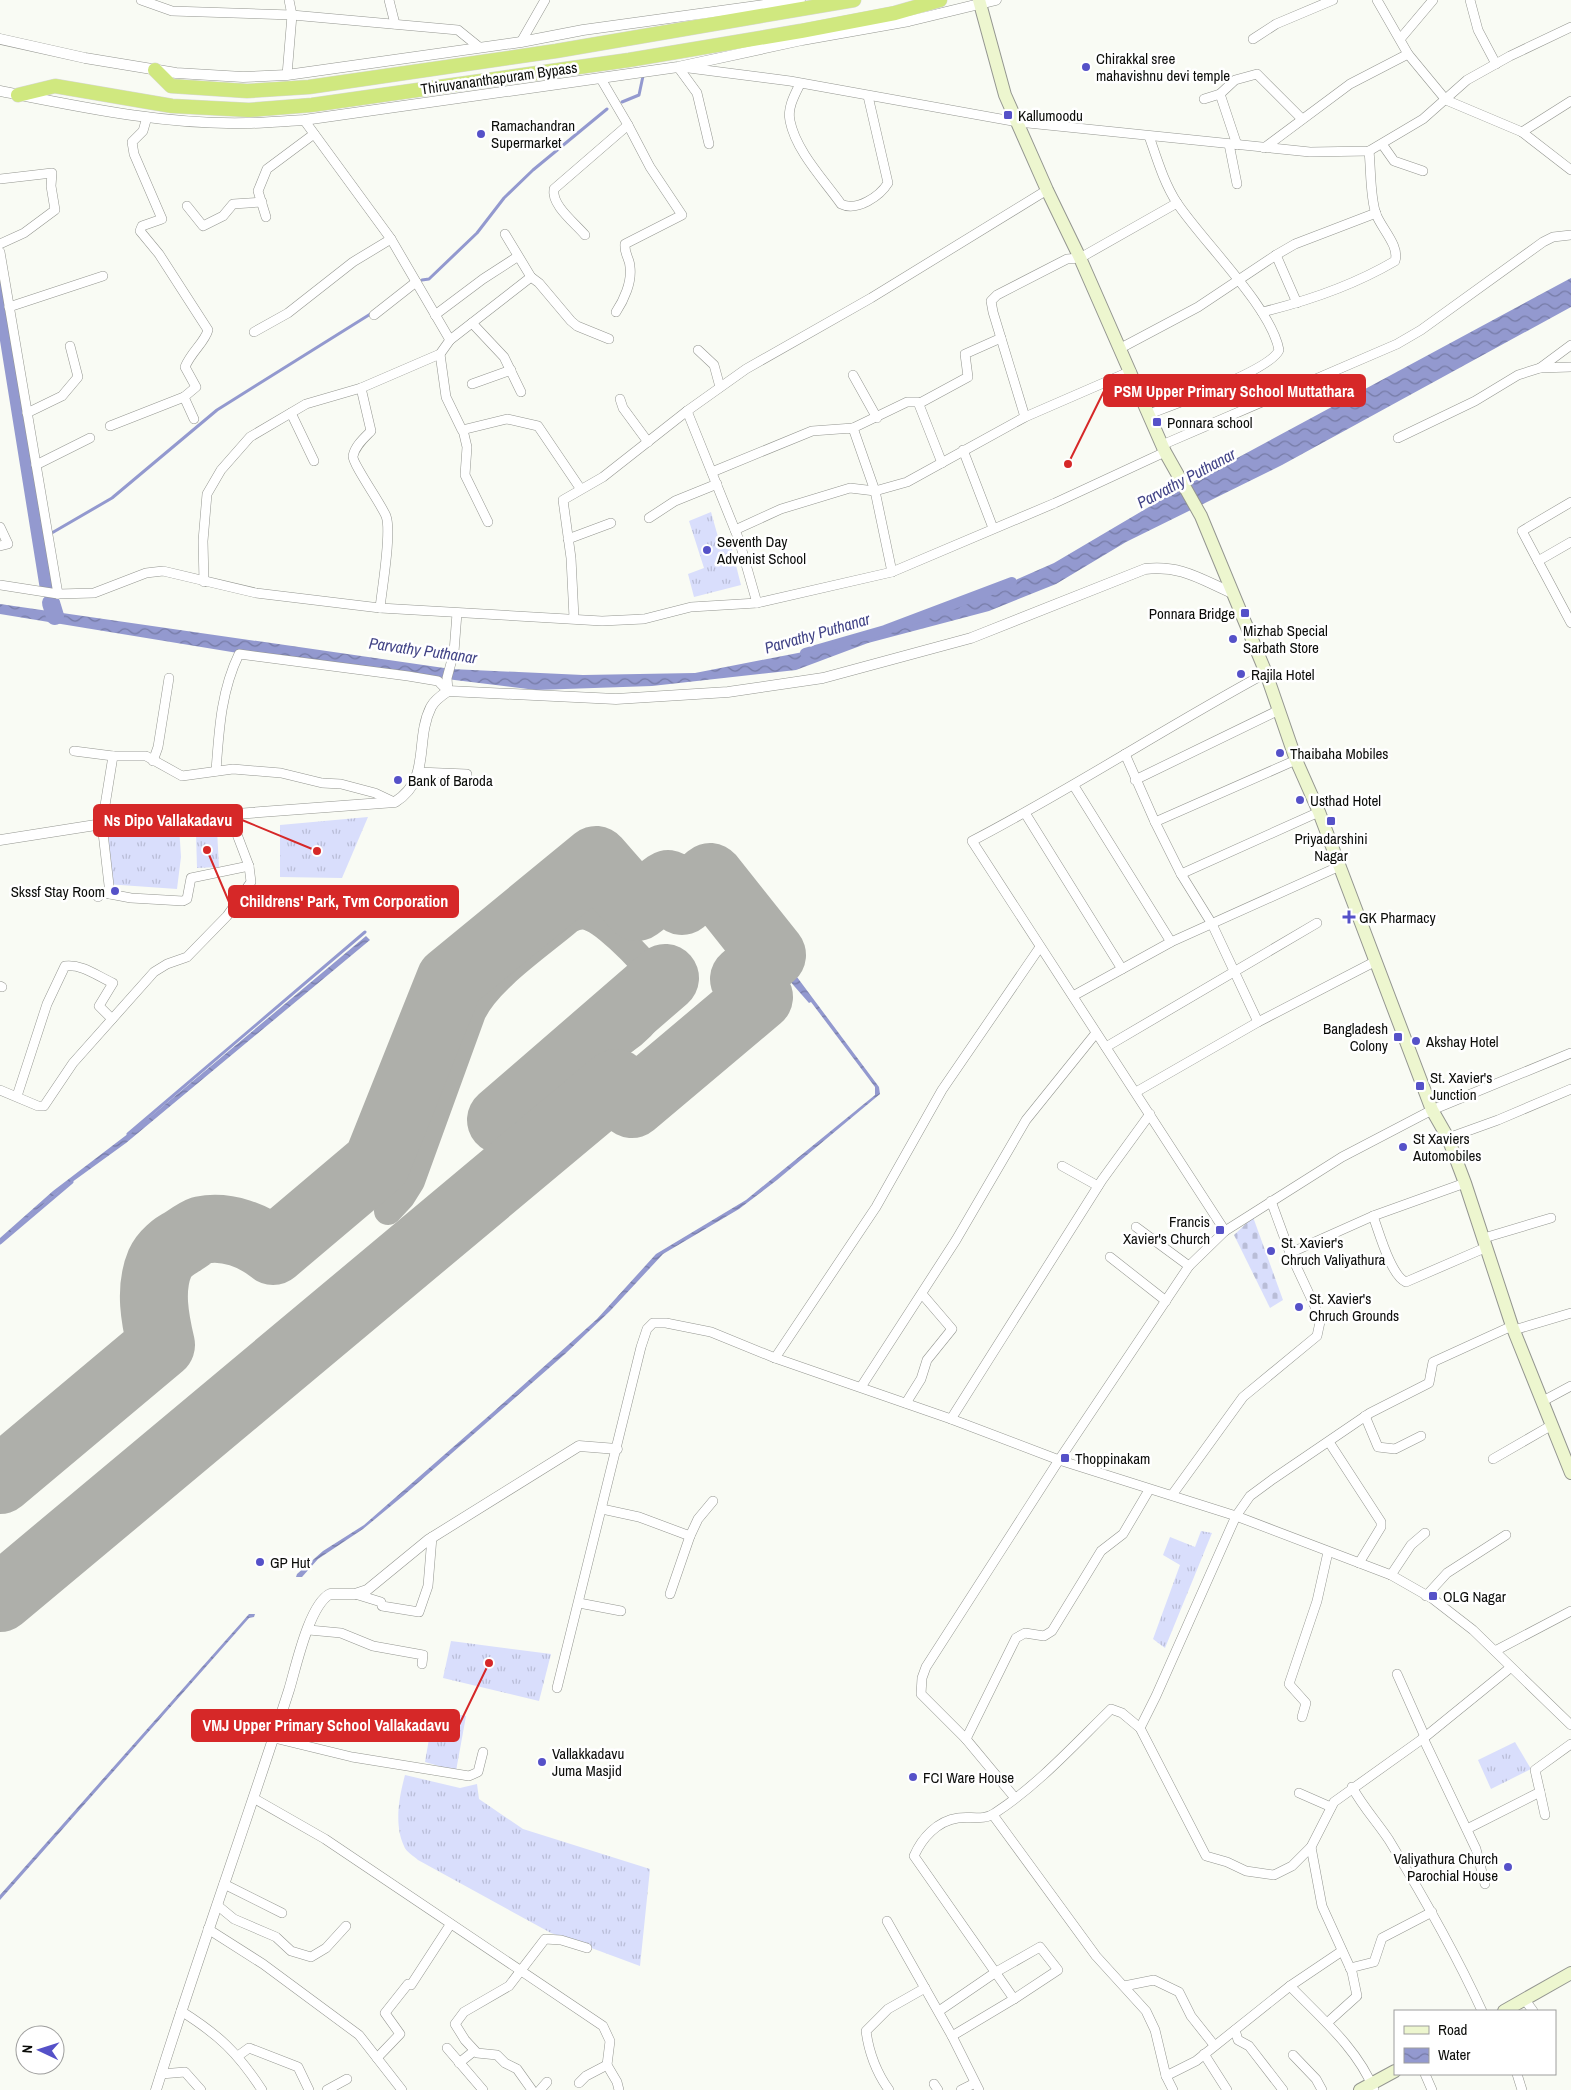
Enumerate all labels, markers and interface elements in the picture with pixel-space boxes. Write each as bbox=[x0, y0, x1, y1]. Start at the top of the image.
place label: Chirakkal sree mahavishnu devi temple bbox=[1096, 48, 1230, 86]
street label: Thiruvananthapuram Bypass bbox=[419, 57, 579, 99]
marker: Chirakkal sree mahavishnu devi temple bbox=[1080, 61, 1092, 73]
place label: Kallumoodu bbox=[1018, 105, 1083, 126]
marker: Kallumoodu bbox=[1002, 109, 1014, 121]
place label: Ramachandran Supermarket bbox=[491, 115, 575, 153]
marker: Ramachandran Supermarket bbox=[475, 128, 487, 140]
callout: PSM Upper Primary School Muttathara bbox=[1104, 375, 1365, 406]
text: PSM Upper Primary School Muttathara bbox=[1114, 380, 1355, 402]
place label: Ponnara school bbox=[1167, 412, 1252, 433]
marker: Ponnara school bbox=[1151, 416, 1163, 428]
water label: Parvathy Puthanar bbox=[1133, 442, 1240, 513]
place label: Seventh Day Advenist School bbox=[716, 531, 806, 569]
marker: Seventh Day Advenist School bbox=[701, 544, 713, 556]
place label: Ponnara Bridge bbox=[1149, 603, 1235, 624]
water label: Parvathy Puthanar bbox=[762, 607, 873, 659]
marker: Ponnara Bridge bbox=[1239, 607, 1251, 619]
place label: Mizhab Special Sarbath Store bbox=[1243, 620, 1328, 658]
water label: Parvathy Puthanar bbox=[368, 632, 479, 669]
marker: Mizhab Special Sarbath Store bbox=[1227, 633, 1239, 645]
place label: Rajila Hotel bbox=[1251, 664, 1315, 685]
marker: Rajila Hotel bbox=[1235, 668, 1247, 680]
place label: Thaibaha Mobiles bbox=[1290, 743, 1388, 764]
marker: Thaibaha Mobiles bbox=[1274, 747, 1286, 759]
place label: Bank of Baroda bbox=[408, 770, 493, 791]
marker: Bank of Baroda bbox=[392, 774, 404, 786]
place label: Usthad Hotel bbox=[1310, 790, 1381, 811]
marker: Usthad Hotel bbox=[1294, 794, 1306, 806]
callout: Ns Dipo Vallakadavu bbox=[94, 805, 242, 836]
text: Ns Dipo Vallakadavu bbox=[104, 809, 232, 831]
marker: Priyadarshini Nagar bbox=[1325, 815, 1337, 827]
place label: Priyadarshini Nagar bbox=[1294, 828, 1368, 866]
place label: Skssf Stay Room bbox=[11, 881, 105, 902]
marker: Skssf Stay Room bbox=[109, 885, 121, 897]
callout: Childrens' Park, Tvm Corporation bbox=[229, 886, 458, 917]
text: Childrens' Park, Tvm Corporation bbox=[240, 890, 448, 912]
place label: GK Pharmacy bbox=[1359, 907, 1436, 928]
marker: GK Pharmacy bbox=[1343, 911, 1355, 923]
place label: Bangladesh Colony bbox=[1323, 1018, 1389, 1056]
marker: Bangladesh Colony bbox=[1392, 1031, 1404, 1043]
place label: Akshay Hotel bbox=[1425, 1031, 1498, 1052]
marker: Akshay Hotel bbox=[1410, 1035, 1422, 1047]
place label: St. Xavier's Junction bbox=[1430, 1067, 1492, 1105]
marker: St. Xavier's Junction bbox=[1414, 1080, 1426, 1092]
place label: St Xaviers Automobiles bbox=[1412, 1128, 1481, 1166]
marker: St Xaviers Automobiles bbox=[1397, 1141, 1409, 1153]
place label: Francis Xavier's Church bbox=[1123, 1211, 1210, 1249]
marker: Francis Xavier's Church bbox=[1214, 1224, 1226, 1236]
place label: St. Xavier's Chruch Valiyathura bbox=[1281, 1232, 1386, 1270]
marker: St. Xavier's Chruch Valiyathura bbox=[1265, 1245, 1277, 1257]
place label: St. Xavier's Chruch Grounds bbox=[1309, 1288, 1399, 1326]
marker: St. Xavier's Chruch Grounds bbox=[1293, 1301, 1305, 1313]
place label: Thoppinakam bbox=[1075, 1448, 1150, 1469]
marker: Thoppinakam bbox=[1059, 1452, 1071, 1464]
place label: GP Hut bbox=[270, 1552, 311, 1573]
marker: GP Hut bbox=[254, 1556, 266, 1568]
place label: OLG Nagar bbox=[1443, 1586, 1506, 1607]
marker: OLG Nagar bbox=[1427, 1590, 1439, 1602]
callout: VMJ Upper Primary School Vallakadavu bbox=[192, 1710, 459, 1741]
text: VMJ Upper Primary School Vallakadavu bbox=[202, 1714, 450, 1736]
place label: Vallakkadavu Juma Masjid bbox=[552, 1743, 624, 1781]
marker: Vallakkadavu Juma Masjid bbox=[536, 1756, 548, 1768]
place label: FCI Ware House bbox=[923, 1767, 1014, 1788]
marker: FCI Ware House bbox=[907, 1771, 919, 1783]
place label: Valiyathura Church Parochial House bbox=[1394, 1848, 1498, 1886]
marker: Valiyathura Church Parochial House bbox=[1502, 1861, 1514, 1873]
legend bbox=[1394, 2010, 1556, 2075]
text: Road bbox=[1438, 2019, 1467, 2040]
north arrow bbox=[15, 2025, 65, 2075]
text: N bbox=[18, 2044, 36, 2054]
text: Water bbox=[1438, 2044, 1470, 2065]

